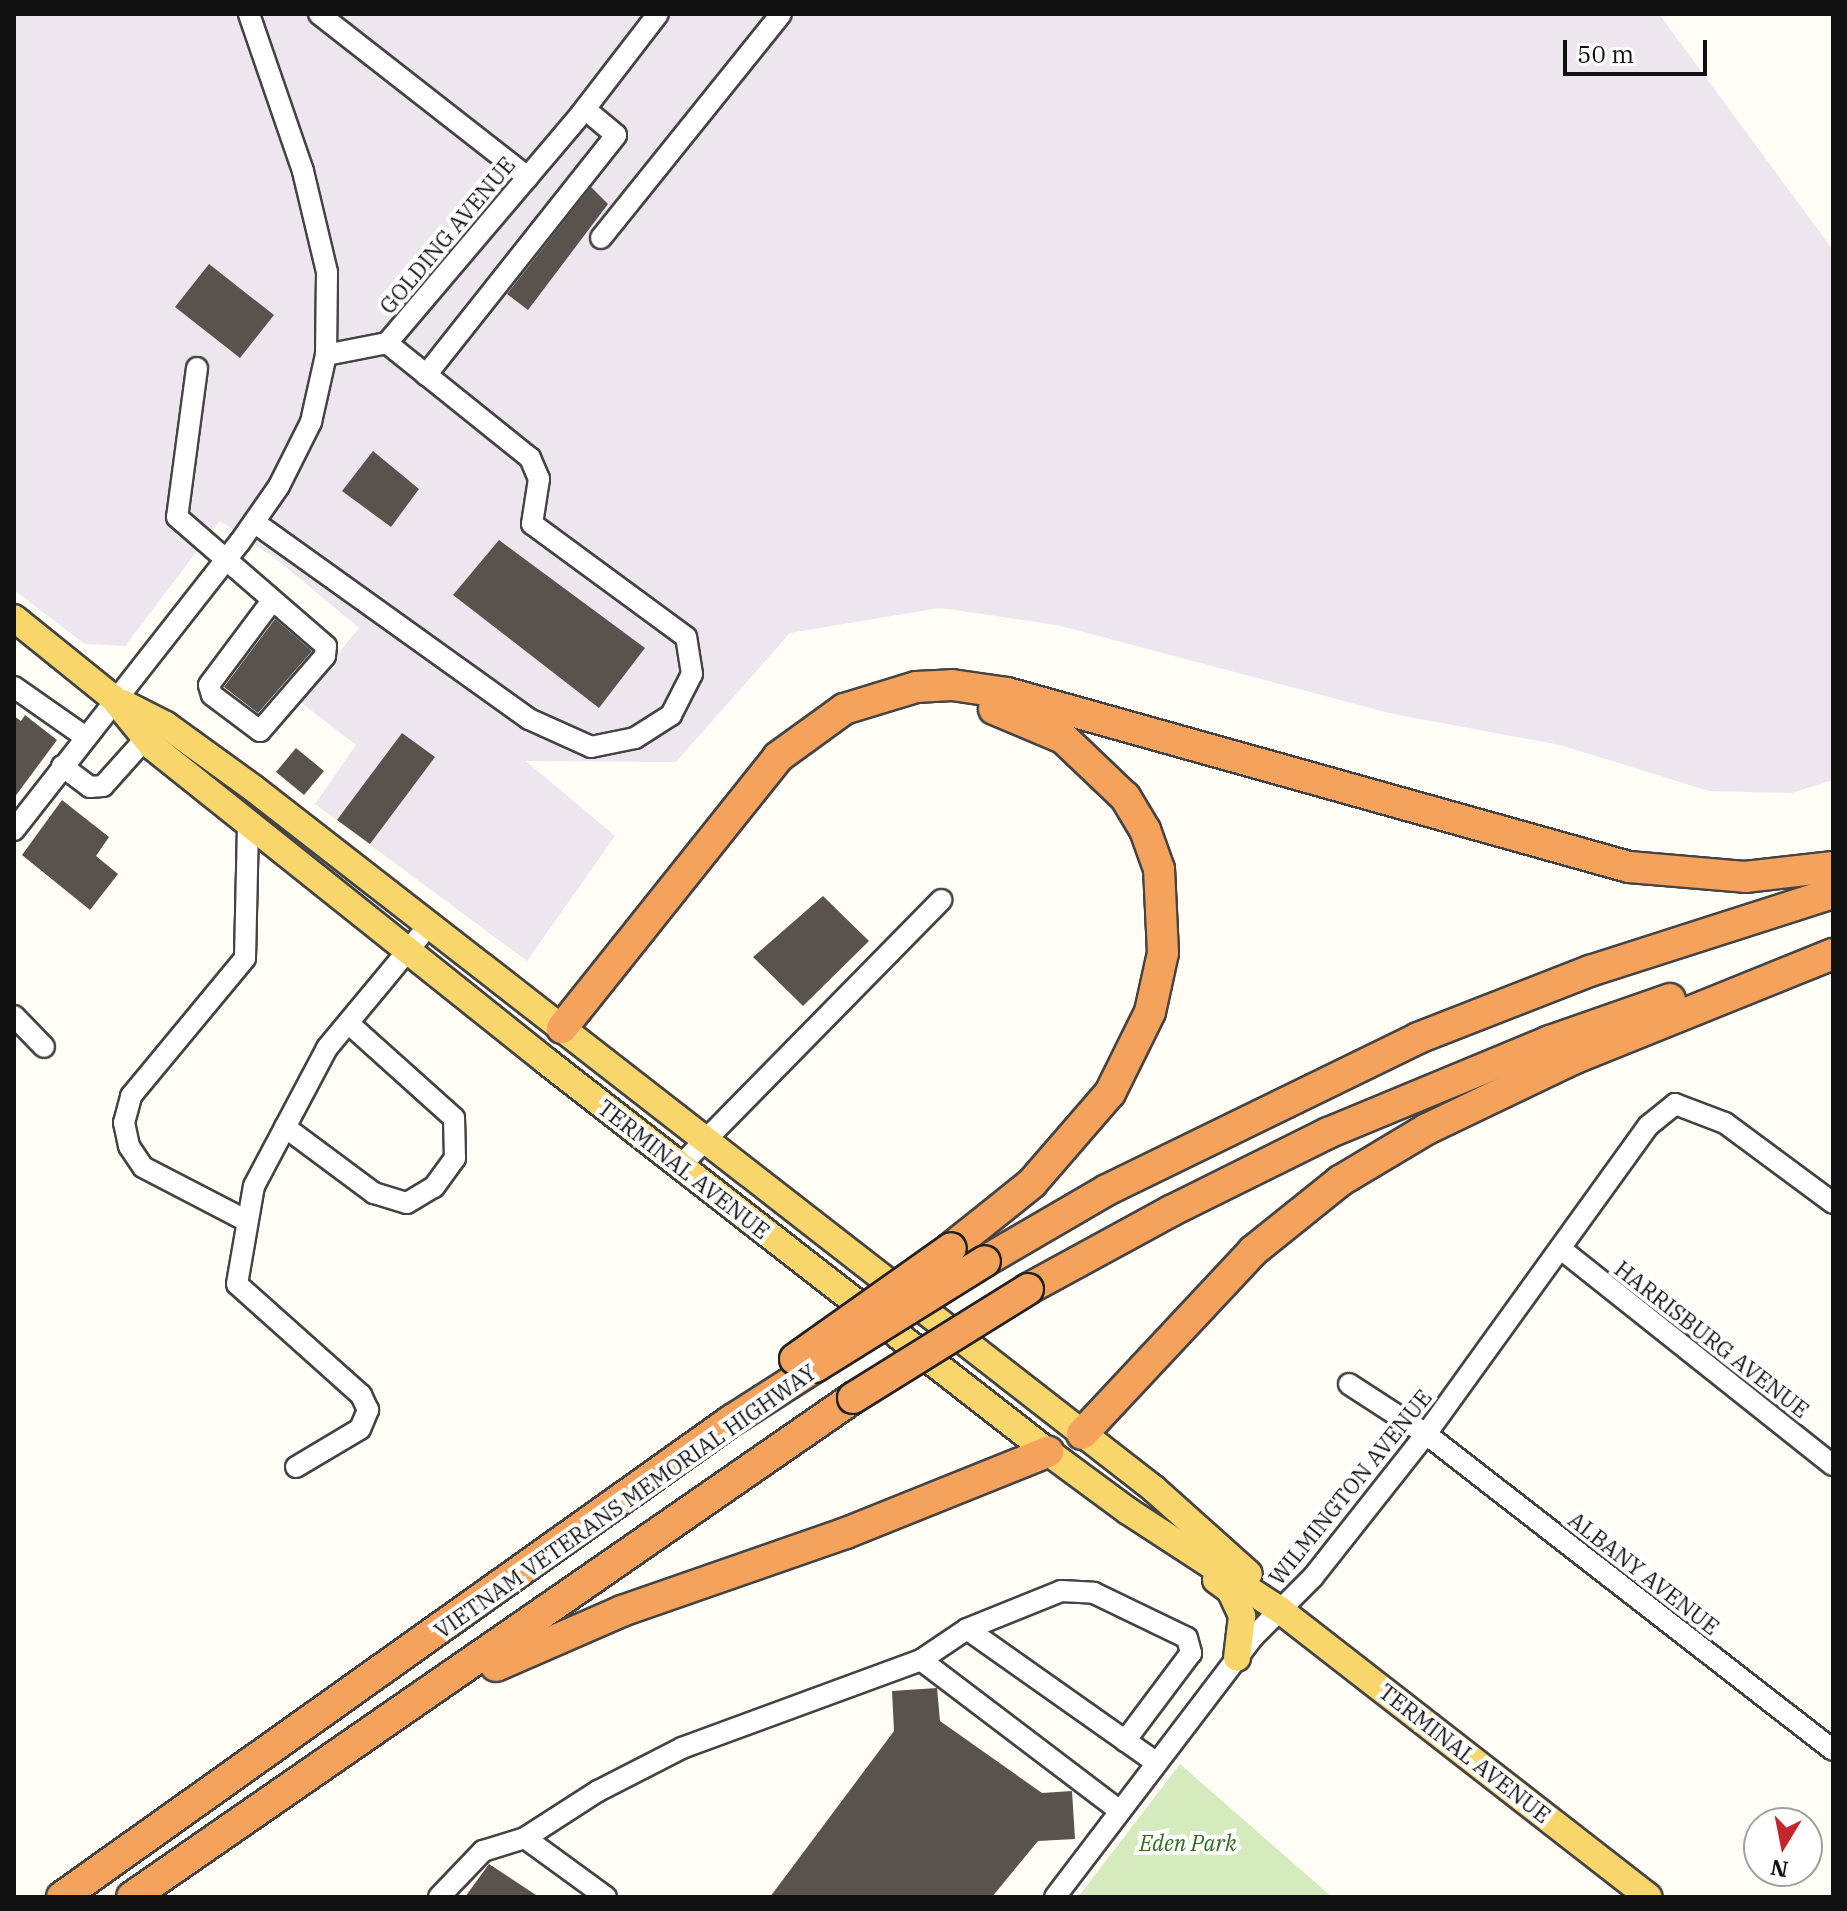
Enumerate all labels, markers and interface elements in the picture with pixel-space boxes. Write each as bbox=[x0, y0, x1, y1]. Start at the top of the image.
scale bar bbox=[1567, 24, 1711, 74]
text: 50 m bbox=[1577, 38, 1634, 70]
street label: GOLDING AVENUE bbox=[374, 151, 520, 319]
street label: TERMINAL AVENUE bbox=[593, 1094, 775, 1244]
street label: HARRISBURG AVENUE bbox=[1610, 1255, 1814, 1423]
street label: VIETNAM VETERANS MEMORIAL HIGHWAY bbox=[429, 1358, 821, 1644]
street label: WILMINGTON AVENUE bbox=[1263, 1384, 1437, 1590]
street label: ALBANY AVENUE bbox=[1563, 1506, 1725, 1640]
street label: TERMINAL AVENUE bbox=[1374, 1678, 1556, 1828]
north arrow bbox=[1743, 1807, 1823, 1887]
park label: Eden Park bbox=[1139, 1830, 1237, 1856]
text: N bbox=[1768, 1853, 1790, 1885]

